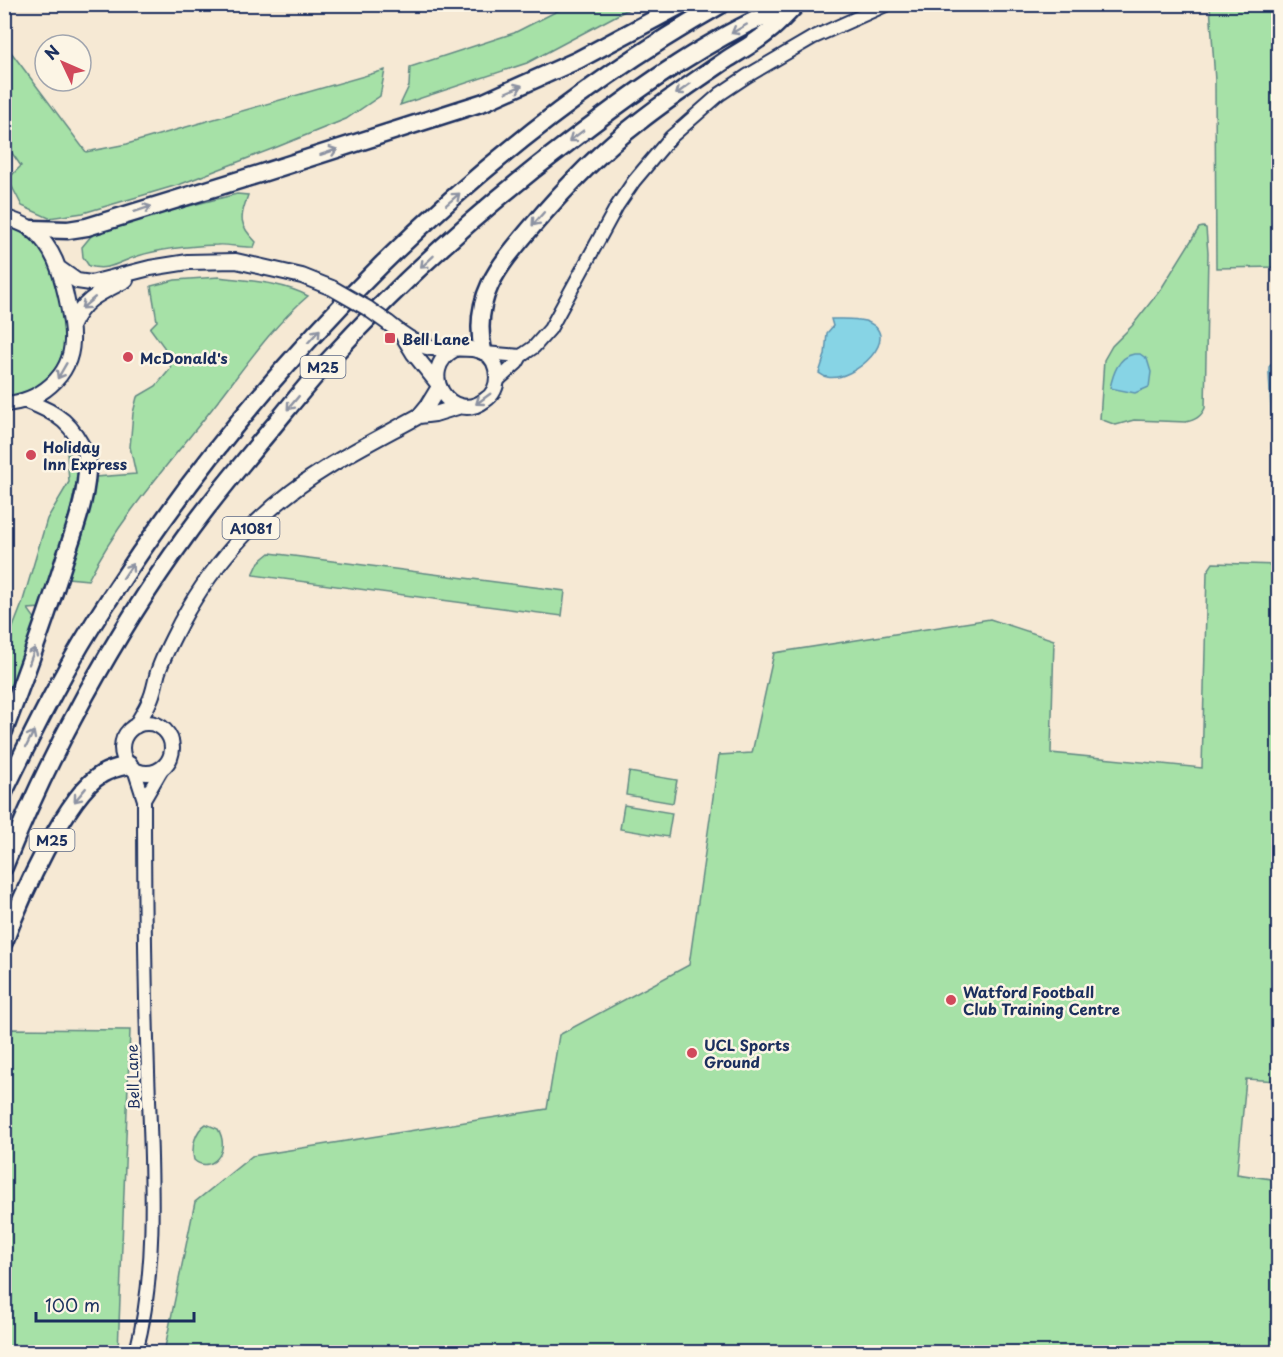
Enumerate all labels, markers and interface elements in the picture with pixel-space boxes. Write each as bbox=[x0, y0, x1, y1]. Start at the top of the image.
one-way arrow bbox=[731, 23, 748, 35]
north arrow bbox=[33, 33, 93, 93]
text: N bbox=[38, 39, 65, 65]
one-way arrow bbox=[504, 83, 522, 94]
one-way arrow bbox=[675, 83, 691, 95]
one-way arrow bbox=[568, 129, 584, 142]
one-way arrow bbox=[319, 146, 338, 157]
one-way arrow bbox=[445, 192, 461, 205]
one-way arrow bbox=[133, 203, 152, 214]
one-way arrow bbox=[531, 211, 545, 226]
one-way arrow bbox=[420, 255, 435, 269]
one-way arrow bbox=[80, 296, 96, 309]
place label: Bell Lane bbox=[402, 327, 470, 350]
one-way arrow bbox=[307, 329, 321, 344]
marker: Bell Lane bbox=[383, 331, 397, 345]
place label: McDonald's bbox=[140, 346, 228, 369]
marker: McDonald's bbox=[121, 350, 135, 364]
road number: M25 bbox=[300, 356, 346, 378]
one-way arrow bbox=[55, 362, 67, 379]
one-way arrow bbox=[475, 393, 492, 406]
one-way arrow bbox=[286, 395, 300, 410]
place label: Holiday Inn Express bbox=[43, 435, 127, 475]
marker: Holiday Inn Express bbox=[24, 448, 38, 462]
road number: A1081 bbox=[222, 517, 280, 539]
one-way arrow bbox=[122, 563, 134, 579]
one-way arrow bbox=[27, 647, 38, 666]
one-way arrow bbox=[24, 731, 36, 748]
one-way arrow bbox=[74, 787, 87, 803]
road number: M25 bbox=[29, 829, 74, 851]
place label: Watford Football Club Training Centre bbox=[963, 980, 1120, 1020]
marker: Watford Football Club Training Centre bbox=[944, 993, 958, 1007]
place label: UCL Sports Ground bbox=[704, 1033, 790, 1073]
street label: Bell Lane bbox=[119, 1044, 145, 1110]
marker: UCL Sports Ground bbox=[685, 1046, 699, 1060]
scale bar bbox=[36, 1285, 194, 1323]
text: 100 m bbox=[45, 1291, 100, 1318]

